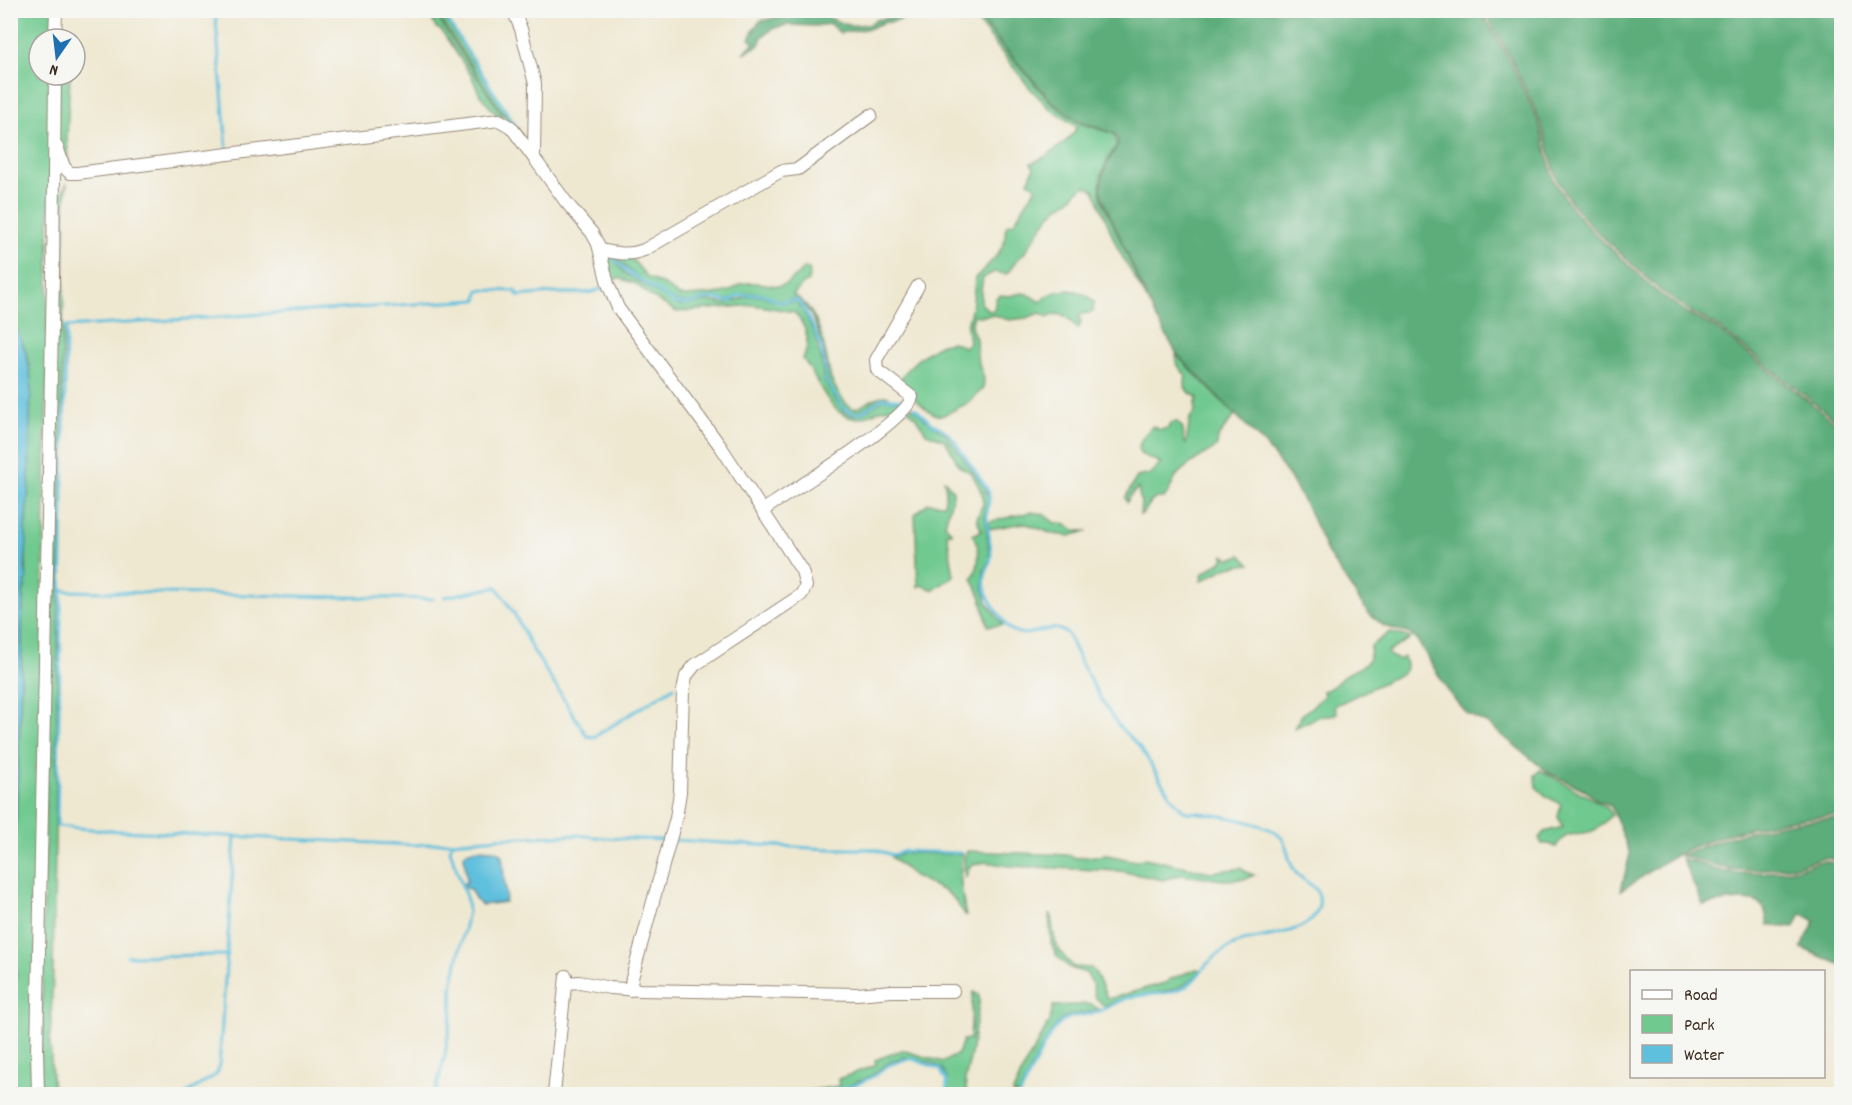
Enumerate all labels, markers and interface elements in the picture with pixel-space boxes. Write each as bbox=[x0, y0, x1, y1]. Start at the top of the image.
north arrow bbox=[27, 27, 87, 87]
text: N bbox=[47, 57, 61, 81]
legend bbox=[1630, 970, 1825, 1078]
text: Road bbox=[1684, 984, 1718, 1009]
text: Park bbox=[1684, 1014, 1715, 1039]
text: Water bbox=[1684, 1044, 1724, 1069]

